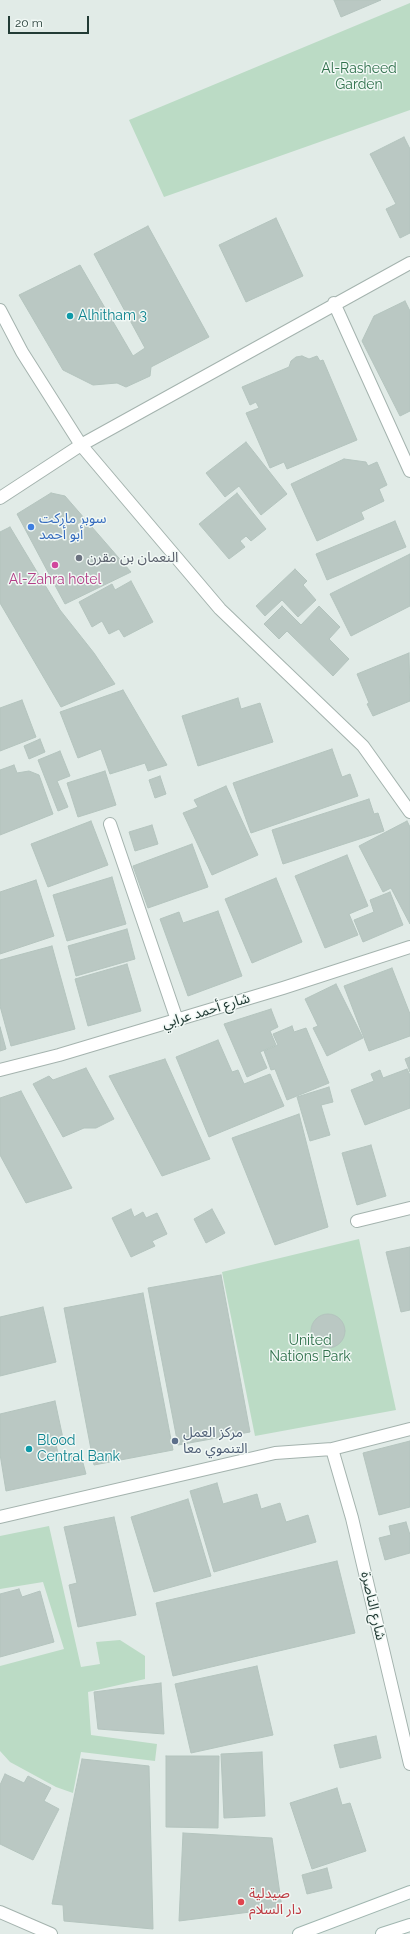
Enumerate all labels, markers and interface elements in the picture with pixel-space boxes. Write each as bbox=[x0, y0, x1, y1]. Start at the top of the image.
scale bar bbox=[10, 8, 91, 34]
text: 20 m bbox=[15, 16, 43, 30]
park label: Al-Rasheed Garden bbox=[321, 61, 397, 94]
place label: Alhitham 3 bbox=[78, 308, 147, 324]
marker: Alhitham 3 bbox=[65, 311, 75, 321]
place label: سوبر ماركت أبو أحمد bbox=[39, 511, 107, 544]
marker: سوبر ماركت أبو أحمد bbox=[26, 522, 36, 532]
place label: النعمان بن مقرن bbox=[87, 550, 178, 566]
marker: النعمان بن مقرن bbox=[74, 553, 84, 563]
marker: Al-Zahra hotel bbox=[50, 560, 60, 570]
place label: Al-Zahra hotel bbox=[9, 572, 101, 588]
street label: شارع أحمد عرابي bbox=[160, 990, 252, 1032]
park label: United Nations Park bbox=[269, 1333, 351, 1366]
place label: مركز العمل التنموي معا bbox=[183, 1425, 248, 1458]
place label: Blood Central Bank bbox=[37, 1433, 120, 1466]
marker: مركز العمل التنموي معا bbox=[170, 1436, 180, 1446]
marker: Blood Central Bank bbox=[24, 1444, 34, 1454]
street label: شارع الناصرة bbox=[357, 1570, 389, 1642]
place label: صيدلية دار السلام bbox=[249, 1886, 302, 1918]
marker: صيدلية دار السلام bbox=[236, 1897, 246, 1907]

